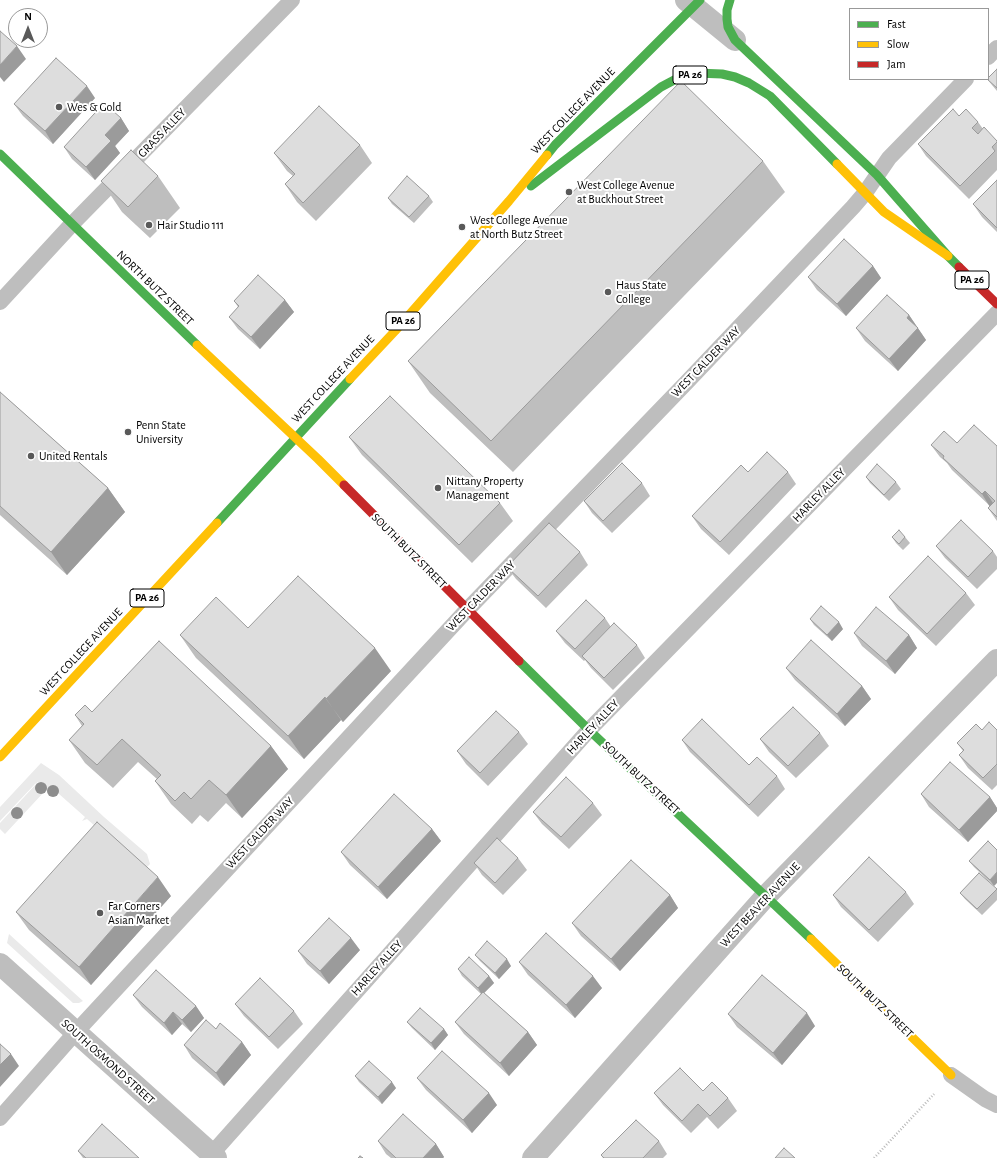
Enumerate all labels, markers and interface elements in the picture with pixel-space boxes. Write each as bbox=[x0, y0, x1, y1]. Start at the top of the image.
north arrow bbox=[8, 8, 48, 48]
legend bbox=[849, 8, 989, 80]
text: N bbox=[24, 11, 32, 22]
text: Fast bbox=[887, 18, 906, 30]
text: Slow bbox=[887, 38, 909, 50]
text: Jam bbox=[887, 58, 906, 70]
street label: WEST COLLEGE AVENUE bbox=[528, 65, 618, 157]
road number: PA 26 bbox=[673, 66, 707, 84]
place label: Wes & Gold bbox=[67, 100, 121, 114]
marker: Wes & Gold bbox=[54, 102, 64, 112]
street label: GRASS ALLEY bbox=[135, 105, 189, 161]
place label: West College Avenue at Buckhout Street bbox=[577, 178, 675, 206]
marker: West College Avenue at Buckhout Street bbox=[564, 187, 574, 197]
place label: West College Avenue at North Butz Street bbox=[470, 213, 568, 241]
place label: Hair Studio 111 bbox=[157, 218, 224, 232]
marker: Hair Studio 111 bbox=[144, 220, 154, 230]
marker: West College Avenue at North Butz Street bbox=[457, 222, 467, 232]
street label: NORTH BUTZ STREET bbox=[113, 248, 197, 328]
road number: PA 26 bbox=[955, 271, 989, 289]
place label: Haus State College bbox=[616, 278, 666, 306]
marker: Haus State College bbox=[603, 287, 613, 297]
road number: PA 26 bbox=[386, 312, 420, 330]
street label: WEST CALDER WAY bbox=[668, 323, 744, 401]
street label: WEST COLLEGE AVENUE bbox=[289, 332, 377, 426]
place label: Penn State University bbox=[136, 418, 186, 446]
marker: Penn State University bbox=[123, 427, 133, 437]
place label: United Rentals bbox=[39, 449, 107, 463]
marker: United Rentals bbox=[26, 451, 36, 461]
street label: HARLEY ALLEY bbox=[790, 465, 848, 525]
place label: Nittany Property Management bbox=[446, 474, 524, 502]
marker: Nittany Property Management bbox=[433, 483, 443, 493]
street label: SOUTH BUTZ STREET bbox=[368, 510, 450, 592]
street label: WEST CALDER WAY bbox=[443, 557, 519, 635]
road number: PA 26 bbox=[130, 589, 164, 607]
street label: WEST COLLEGE AVENUE bbox=[37, 605, 125, 699]
street label: HARLEY ALLEY bbox=[564, 697, 622, 757]
street label: SOUTH BUTZ STREET bbox=[599, 738, 683, 818]
street label: WEST CALDER WAY bbox=[223, 794, 297, 872]
street label: WEST BEAVER AVENUE bbox=[717, 860, 803, 950]
place label: Far Corners Asian Market bbox=[108, 899, 169, 927]
marker: Far Corners Asian Market bbox=[95, 908, 105, 918]
street label: HARLEY ALLEY bbox=[348, 937, 406, 999]
street label: SOUTH BUTZ STREET bbox=[834, 961, 916, 1041]
street label: SOUTH OSMOND STREET bbox=[58, 1016, 158, 1108]

